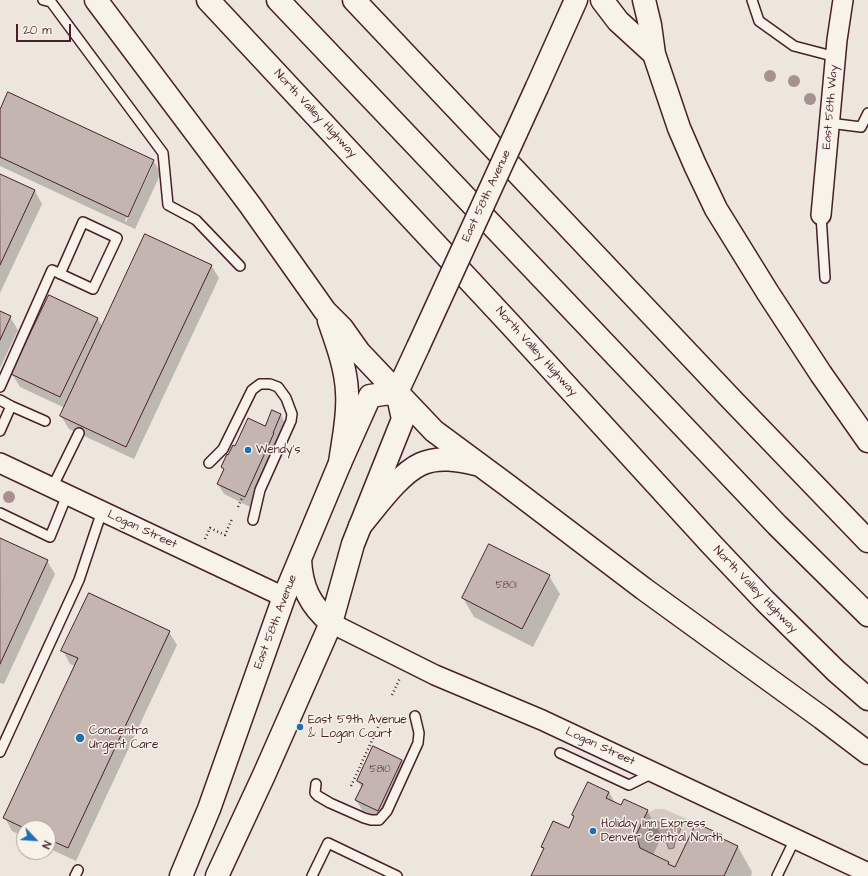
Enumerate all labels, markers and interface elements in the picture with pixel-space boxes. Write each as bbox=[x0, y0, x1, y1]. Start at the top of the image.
scale bar bbox=[18, 16, 73, 42]
text: 20 m bbox=[23, 22, 52, 39]
street label: East 58th Way bbox=[820, 64, 842, 150]
street label: North Valley Highway bbox=[270, 67, 360, 161]
street label: East 58th Avenue bbox=[459, 148, 515, 244]
street label: North Valley Highway bbox=[492, 304, 580, 400]
place label: Wendy's bbox=[256, 443, 300, 457]
marker: Wendy's bbox=[243, 445, 253, 455]
street label: Logan Street bbox=[105, 508, 179, 552]
street label: North Valley Highway bbox=[710, 543, 800, 637]
street label: East 58th Avenue bbox=[251, 573, 301, 671]
house number: 5801 bbox=[495, 580, 517, 592]
place label: East 59th Avenue & Logan Court bbox=[308, 713, 407, 741]
marker: East 59th Avenue & Logan Court bbox=[295, 722, 305, 732]
place label: Concentra Urgent Care bbox=[89, 724, 158, 752]
street label: Logan Street bbox=[563, 725, 637, 769]
marker: Concentra Urgent Care bbox=[74, 732, 86, 744]
house number: 5810 bbox=[369, 764, 391, 776]
place label: Holiday Inn Express Denver Central North bbox=[601, 817, 722, 845]
north arrow bbox=[16, 820, 56, 860]
marker: Holiday Inn Express Denver Central North bbox=[588, 826, 598, 836]
text: N bbox=[38, 839, 55, 851]

